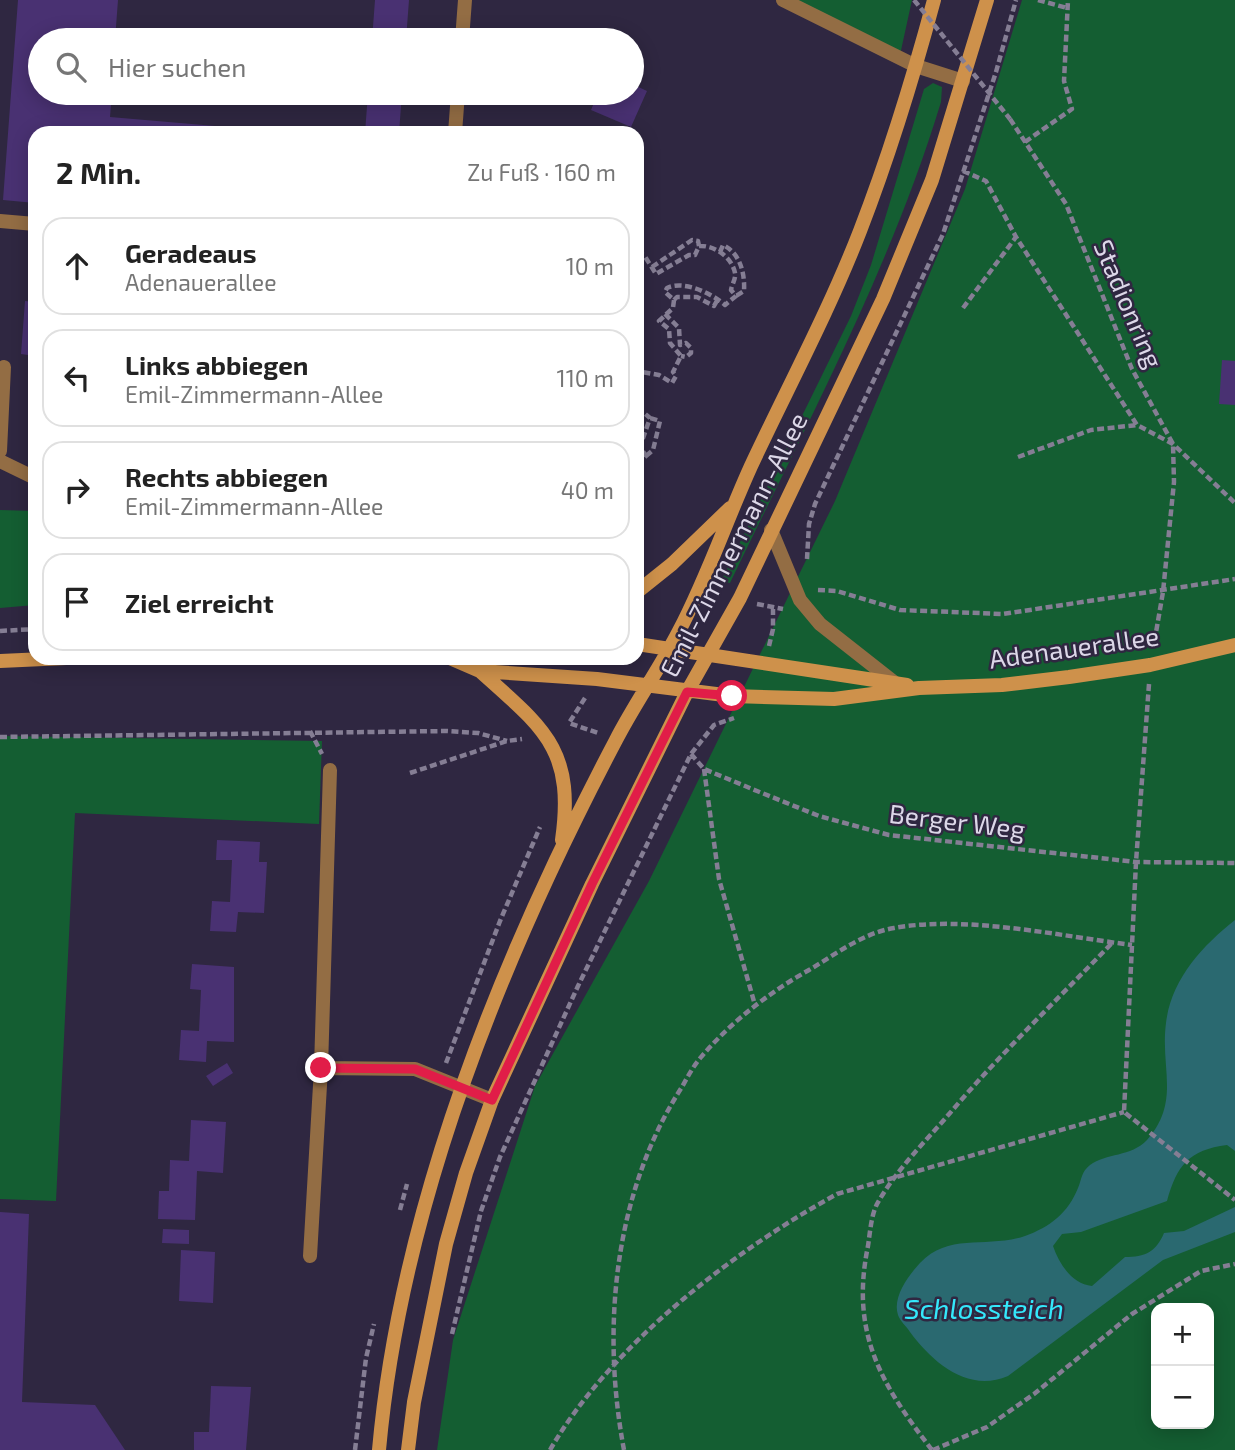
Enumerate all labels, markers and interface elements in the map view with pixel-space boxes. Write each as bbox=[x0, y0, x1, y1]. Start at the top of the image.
search box bbox=[28, 28, 644, 105]
icon: search bbox=[52, 48, 90, 86]
text: Hier suchen bbox=[108, 51, 246, 82]
text: 2 Min. bbox=[56, 154, 141, 190]
text: Zu Fuß · 160 m bbox=[467, 158, 616, 186]
street label: Stadionring bbox=[1088, 235, 1170, 372]
text: Geradeaus bbox=[125, 237, 257, 268]
icon: ahead bbox=[58, 247, 96, 285]
text: 10 m bbox=[566, 252, 614, 280]
text: Adenauerallee bbox=[125, 268, 277, 296]
text: Links abbiegen bbox=[125, 349, 309, 380]
icon: left bbox=[58, 359, 96, 397]
text: 110 m bbox=[557, 364, 614, 392]
text: Emil-Zimmermann-Allee bbox=[125, 380, 383, 408]
street label: Emil-Zimmermann-Allee bbox=[653, 407, 813, 682]
text: Rechts abbiegen bbox=[125, 461, 328, 492]
icon: right bbox=[58, 471, 96, 509]
text: 40 m bbox=[561, 476, 614, 504]
text: Emil-Zimmermann-Allee bbox=[125, 492, 383, 520]
icon: arrive bbox=[58, 583, 96, 621]
text: Ziel erreicht bbox=[125, 587, 274, 618]
street label: Adenauerallee bbox=[987, 619, 1161, 674]
route start bbox=[716, 680, 747, 711]
street label: Berger Weg bbox=[887, 797, 1027, 844]
route end bbox=[305, 1052, 336, 1083]
water label: Schlossteich bbox=[904, 1291, 1064, 1325]
map controls bbox=[1151, 1303, 1214, 1429]
button: + bbox=[1151, 1303, 1214, 1366]
button: − bbox=[1151, 1366, 1214, 1429]

